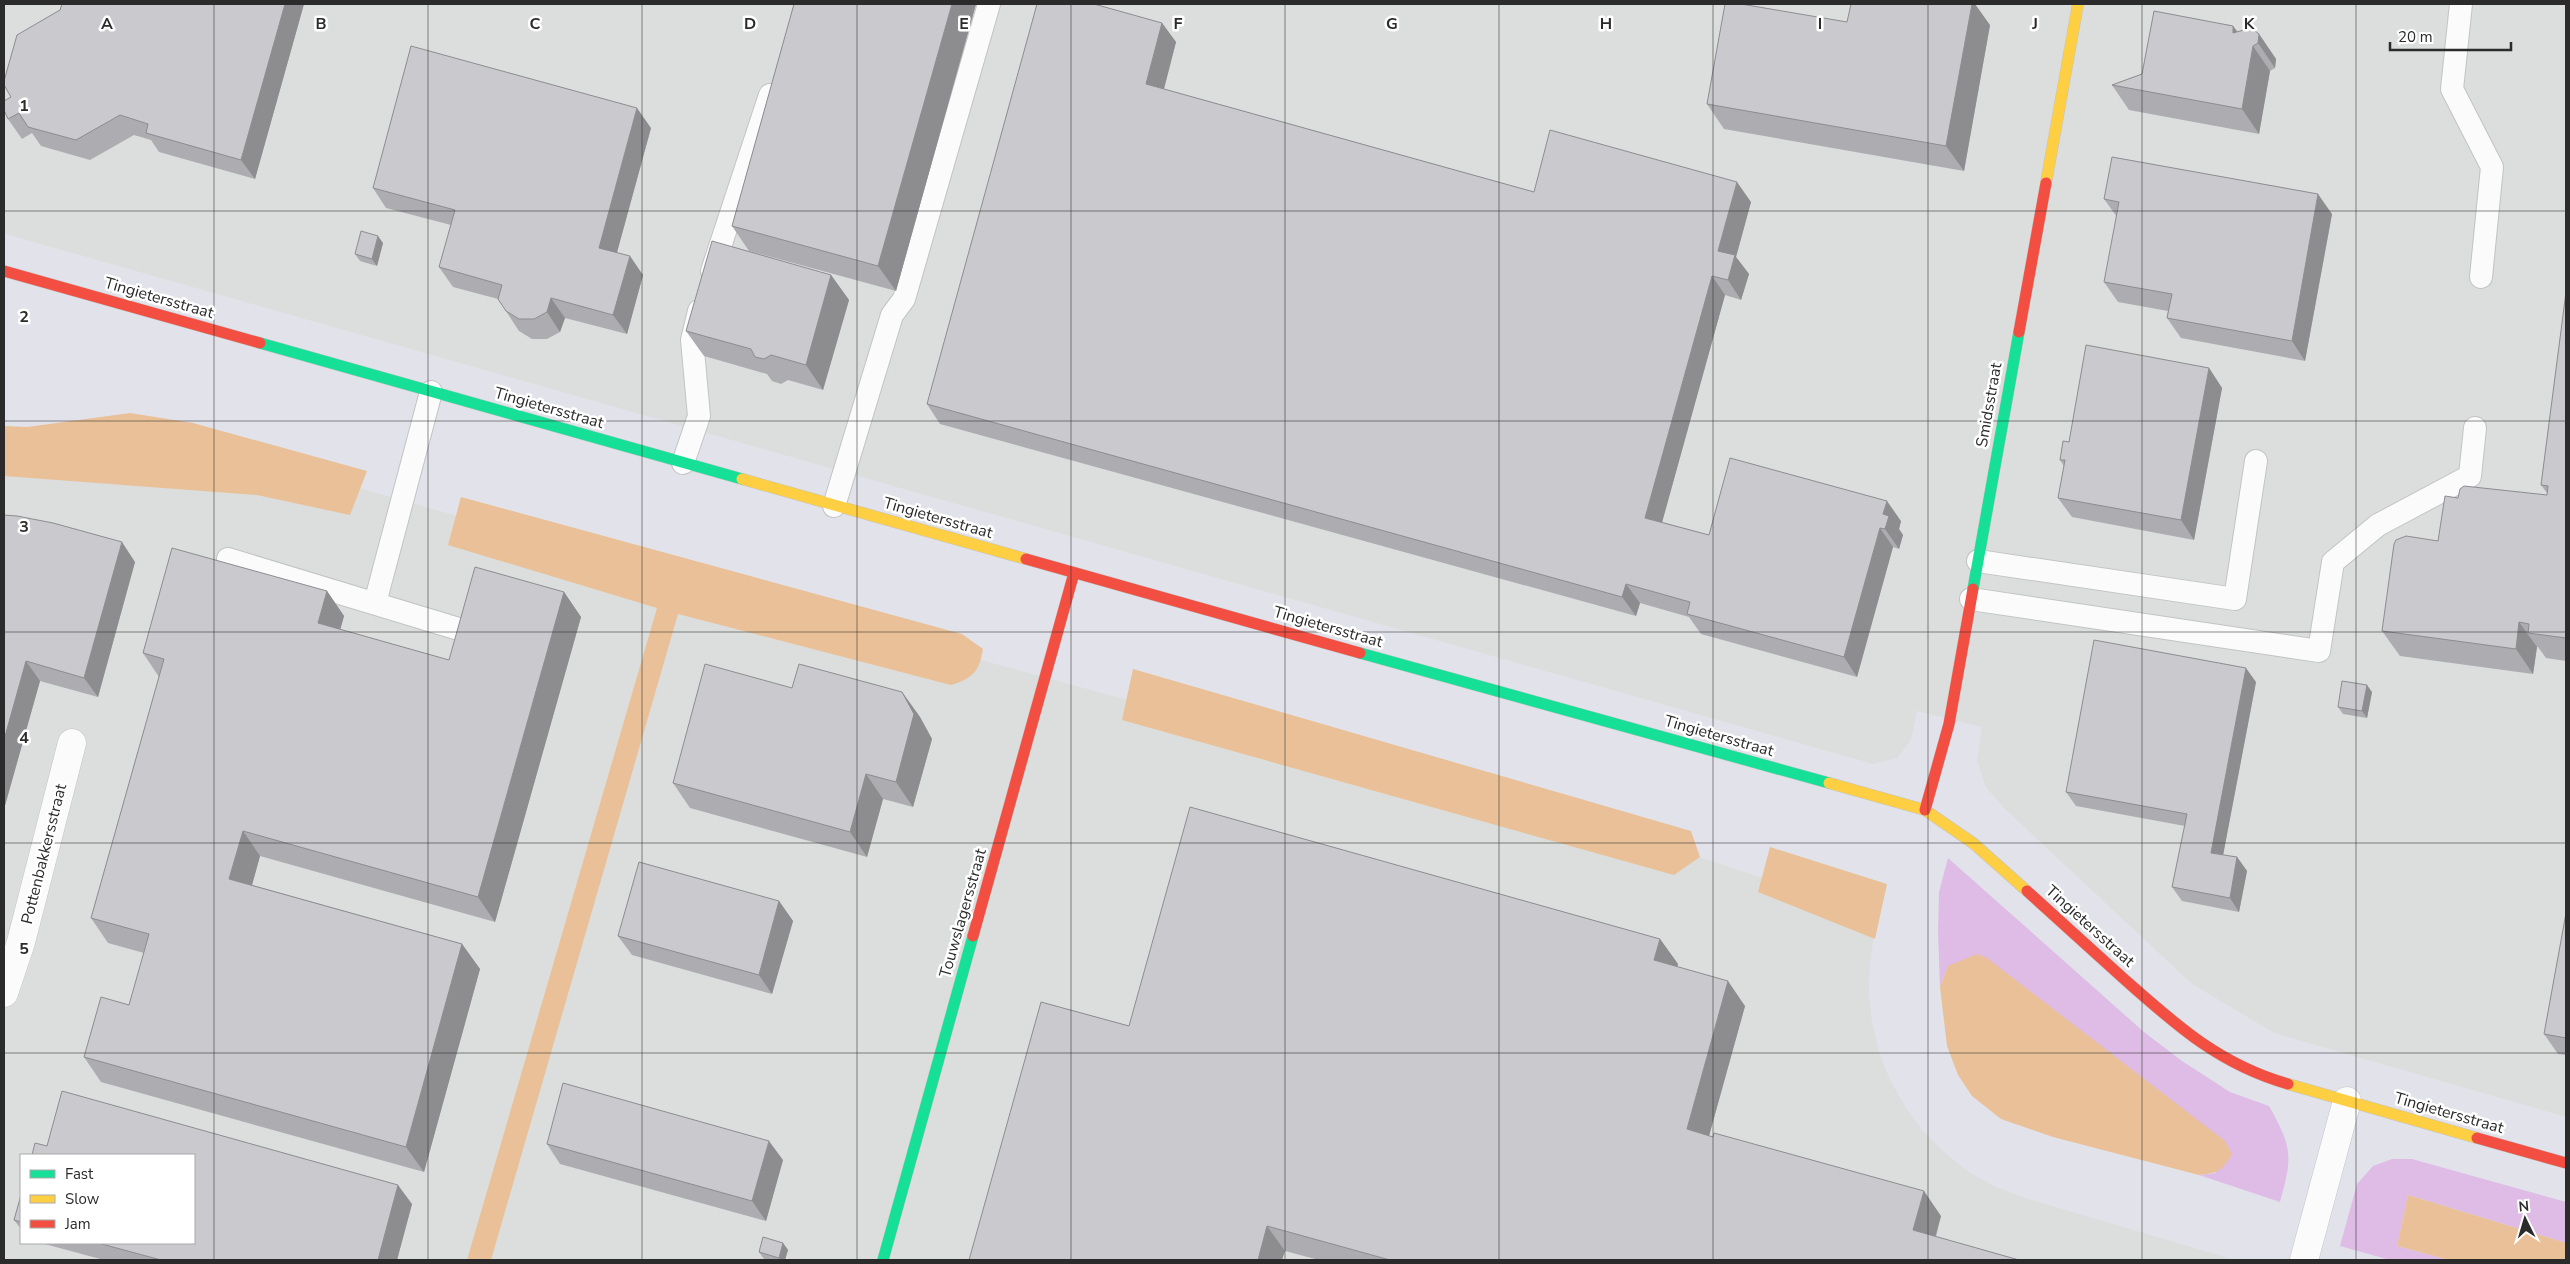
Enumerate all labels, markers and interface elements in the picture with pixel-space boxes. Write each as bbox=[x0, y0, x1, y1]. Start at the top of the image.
text: A bbox=[101, 13, 113, 35]
text: B bbox=[315, 13, 327, 35]
text: C bbox=[530, 13, 541, 35]
text: D bbox=[744, 13, 756, 35]
text: E bbox=[959, 13, 969, 35]
text: F bbox=[1174, 13, 1183, 35]
text: G bbox=[1386, 13, 1398, 35]
text: H bbox=[1600, 13, 1612, 35]
text: I bbox=[1818, 13, 1822, 35]
text: J bbox=[2031, 13, 2038, 35]
text: K bbox=[2244, 13, 2256, 35]
scale bar bbox=[2390, 20, 2511, 52]
text: 20 m bbox=[2398, 27, 2433, 47]
text: 1 bbox=[19, 95, 29, 117]
street label: Tingietersstraat bbox=[102, 272, 217, 324]
text: 2 bbox=[19, 306, 29, 328]
street label: Smidsstraat bbox=[1971, 361, 2007, 449]
street label: Tingietersstraat bbox=[492, 382, 607, 434]
street label: Tingietersstraat bbox=[881, 492, 996, 544]
text: 3 bbox=[19, 516, 29, 538]
street label: Tingietersstraat bbox=[1271, 601, 1386, 653]
street label: Tingietersstraat bbox=[1662, 710, 1777, 762]
text: 4 bbox=[19, 727, 29, 749]
street label: Pottenbakkersstraat bbox=[16, 781, 72, 927]
street label: Touwslagersstraat bbox=[934, 846, 992, 980]
street label: Tingietersstraat bbox=[2041, 880, 2140, 972]
text: 5 bbox=[19, 938, 29, 960]
street label: Tingietersstraat bbox=[2392, 1087, 2507, 1139]
legend bbox=[20, 1154, 195, 1244]
text: Fast bbox=[65, 1164, 94, 1184]
text: Slow bbox=[65, 1189, 100, 1209]
north arrow bbox=[2500, 1194, 2550, 1244]
text: N bbox=[2518, 1197, 2530, 1216]
text: Jam bbox=[64, 1214, 91, 1234]

